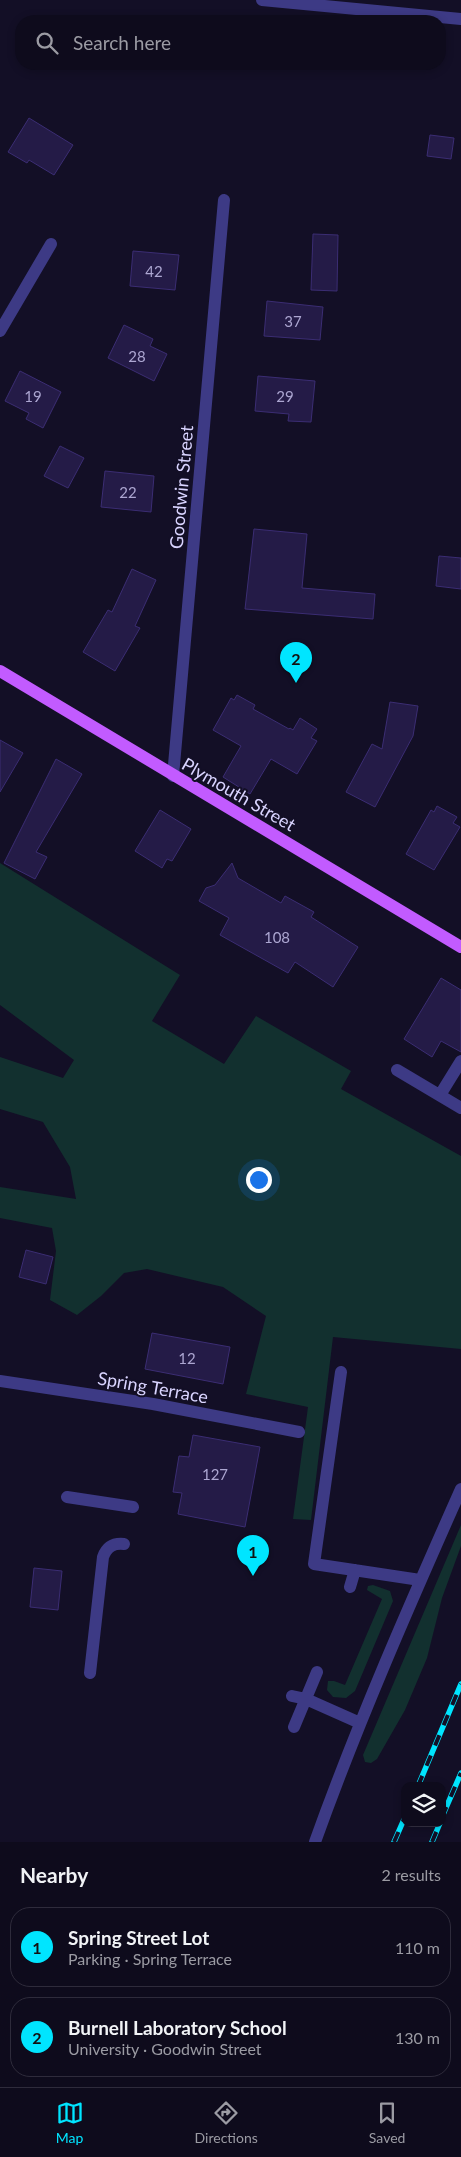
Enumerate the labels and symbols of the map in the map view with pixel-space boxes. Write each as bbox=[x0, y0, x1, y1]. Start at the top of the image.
house number: 42 bbox=[145, 262, 163, 280]
house number: 37 bbox=[284, 312, 302, 330]
house number: 28 bbox=[128, 347, 146, 365]
house number: 19 bbox=[24, 387, 42, 405]
house number: 29 bbox=[276, 387, 294, 405]
street label: Goodwin Street bbox=[165, 424, 197, 550]
house number: 22 bbox=[119, 483, 137, 501]
pin: 2 bbox=[280, 642, 312, 683]
street label: Plymouth Street bbox=[178, 753, 300, 836]
house number: 108 bbox=[264, 928, 290, 946]
your location bbox=[246, 1167, 272, 1193]
house number: 12 bbox=[178, 1349, 196, 1367]
street label: Spring Terrace bbox=[96, 1366, 210, 1408]
house number: 127 bbox=[202, 1465, 228, 1483]
pin: 1 bbox=[237, 1535, 269, 1576]

